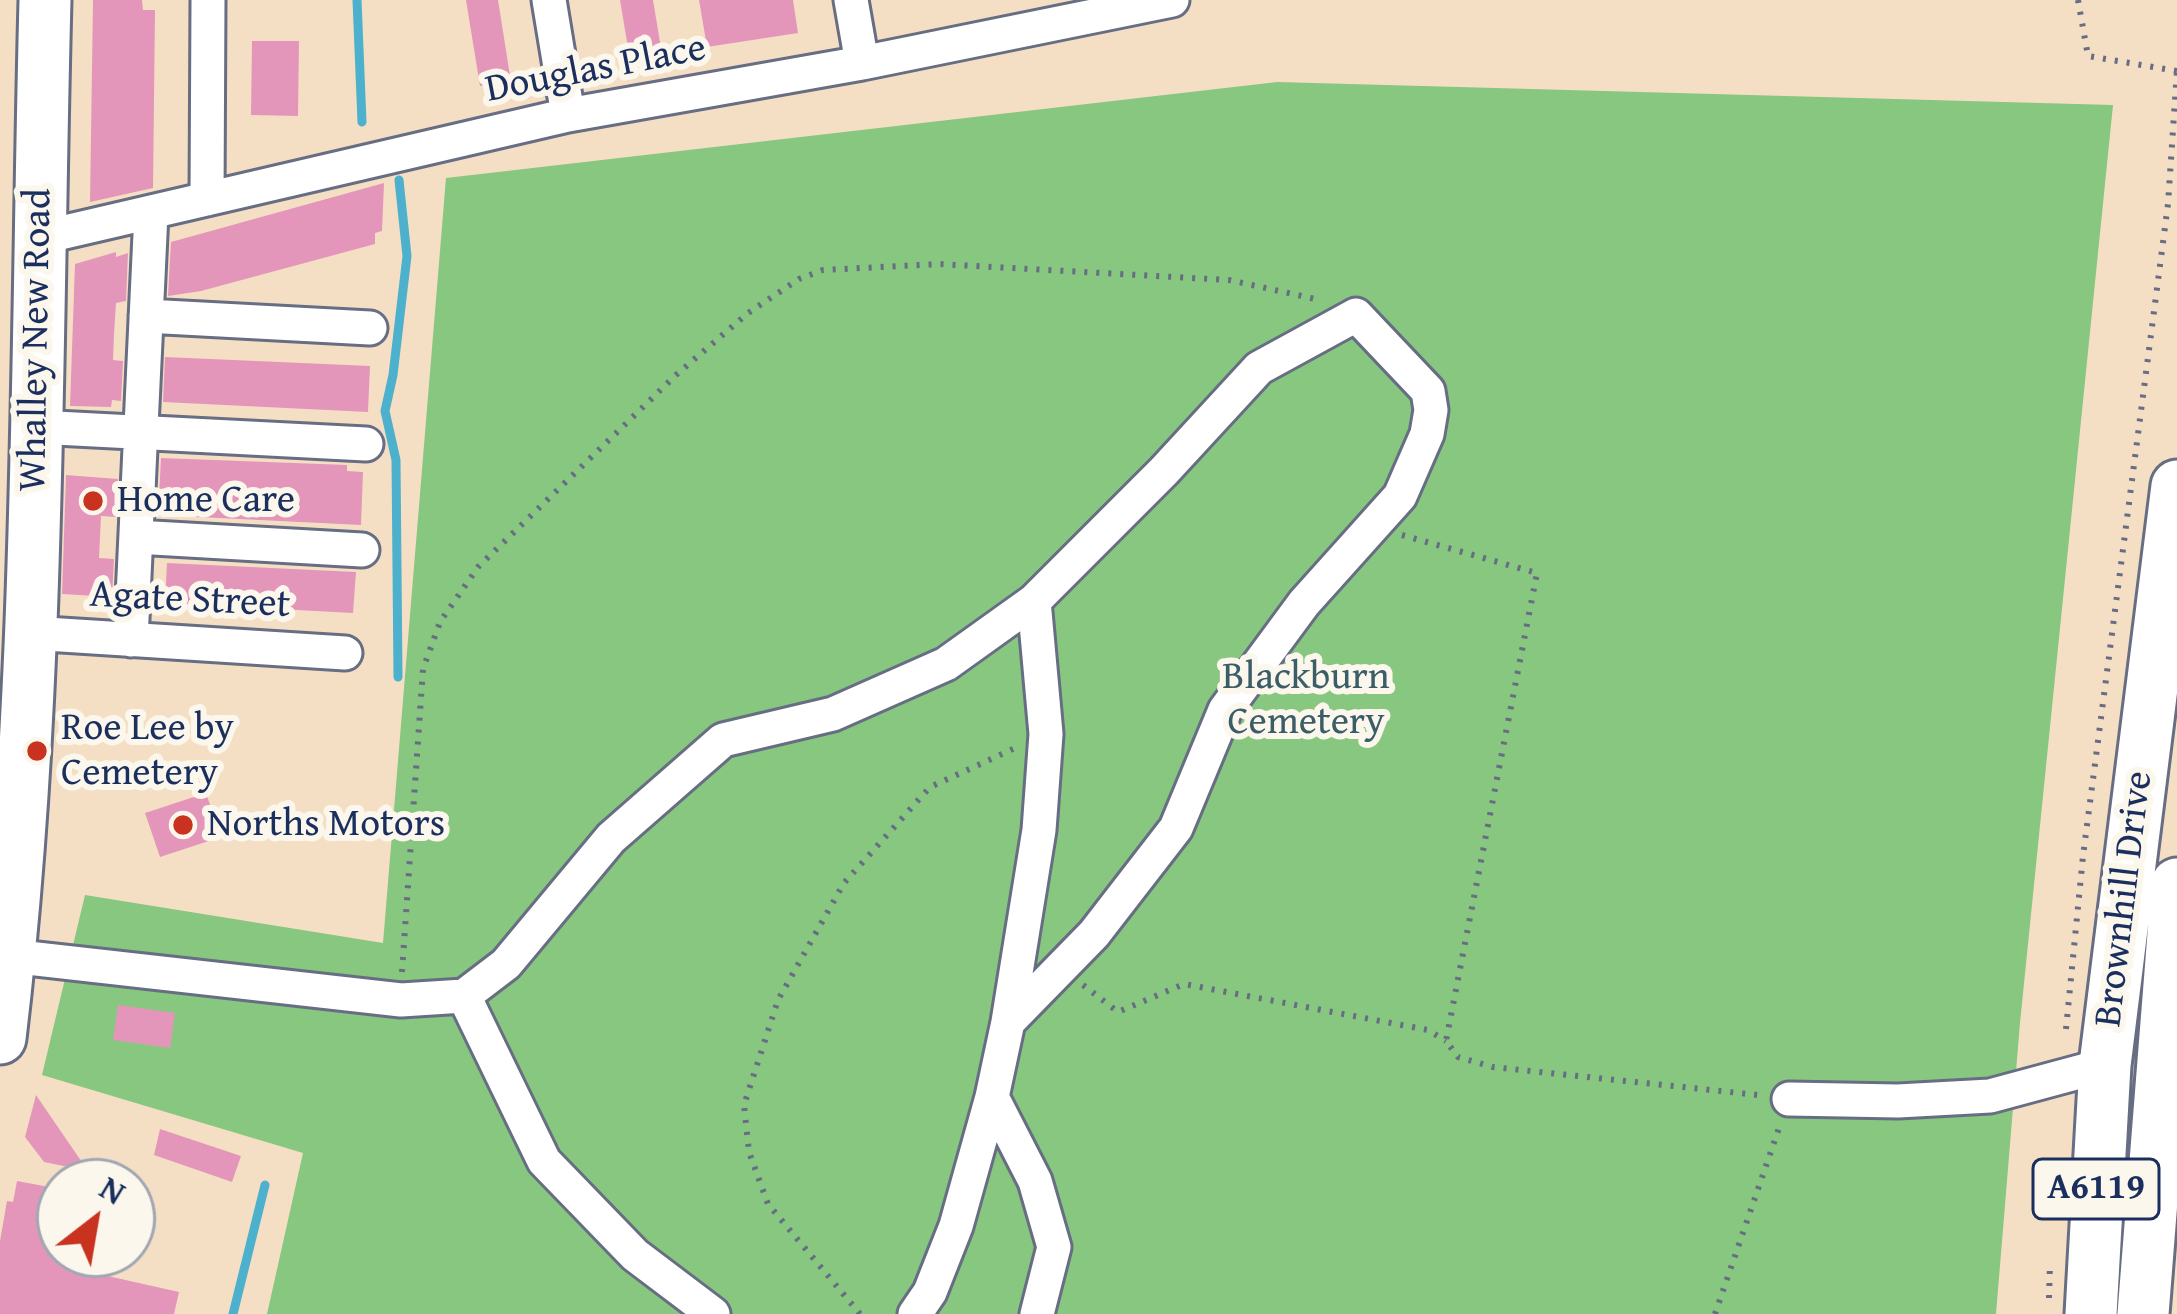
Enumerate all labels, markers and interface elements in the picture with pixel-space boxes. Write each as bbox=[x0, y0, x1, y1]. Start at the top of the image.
street label: Douglas Place bbox=[482, 26, 710, 114]
street label: Whalley New Road bbox=[11, 188, 63, 492]
place label: Home Care bbox=[117, 478, 295, 524]
marker: Home Care bbox=[80, 488, 106, 514]
street label: Agate Street bbox=[89, 572, 291, 630]
park label: Blackburn Cemetery bbox=[1222, 655, 1390, 746]
place label: Roe Lee by Cemetery bbox=[61, 706, 234, 797]
marker: Roe Lee by Cemetery bbox=[24, 738, 50, 764]
street label: Brownhill Drive bbox=[2086, 768, 2164, 1030]
place label: Norths Motors bbox=[207, 802, 445, 848]
marker: Norths Motors bbox=[170, 812, 196, 838]
north arrow bbox=[36, 1158, 156, 1278]
road number: A6119 bbox=[2033, 1159, 2159, 1219]
text: N bbox=[91, 1163, 135, 1216]

